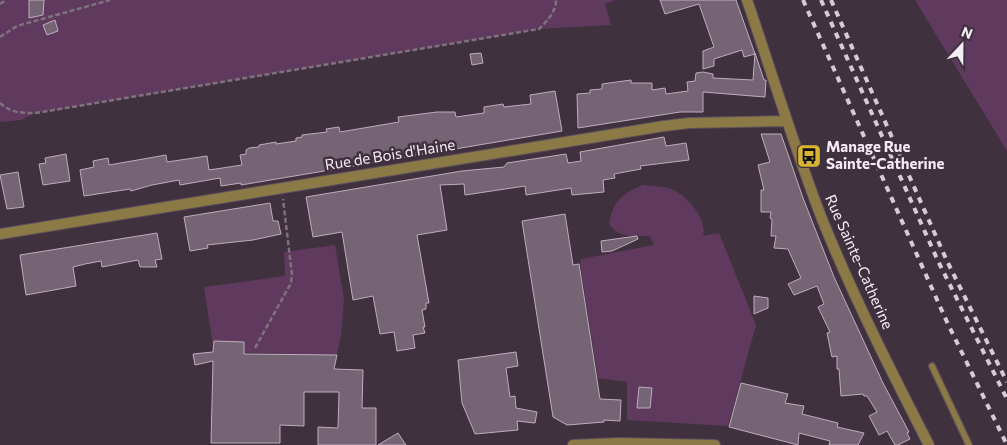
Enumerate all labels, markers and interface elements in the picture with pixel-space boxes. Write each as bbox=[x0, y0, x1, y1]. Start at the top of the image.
north arrow bbox=[937, 20, 987, 70]
text: N bbox=[959, 23, 975, 42]
street label: Rue de Bois d'Haine bbox=[323, 135, 456, 173]
place label: Manage Rue Sainte-Catherine bbox=[826, 137, 944, 172]
bus stop icon: Manage Rue Sainte-Catherine bbox=[796, 143, 822, 169]
street label: Rue Sainte-Catherine bbox=[822, 191, 898, 332]

